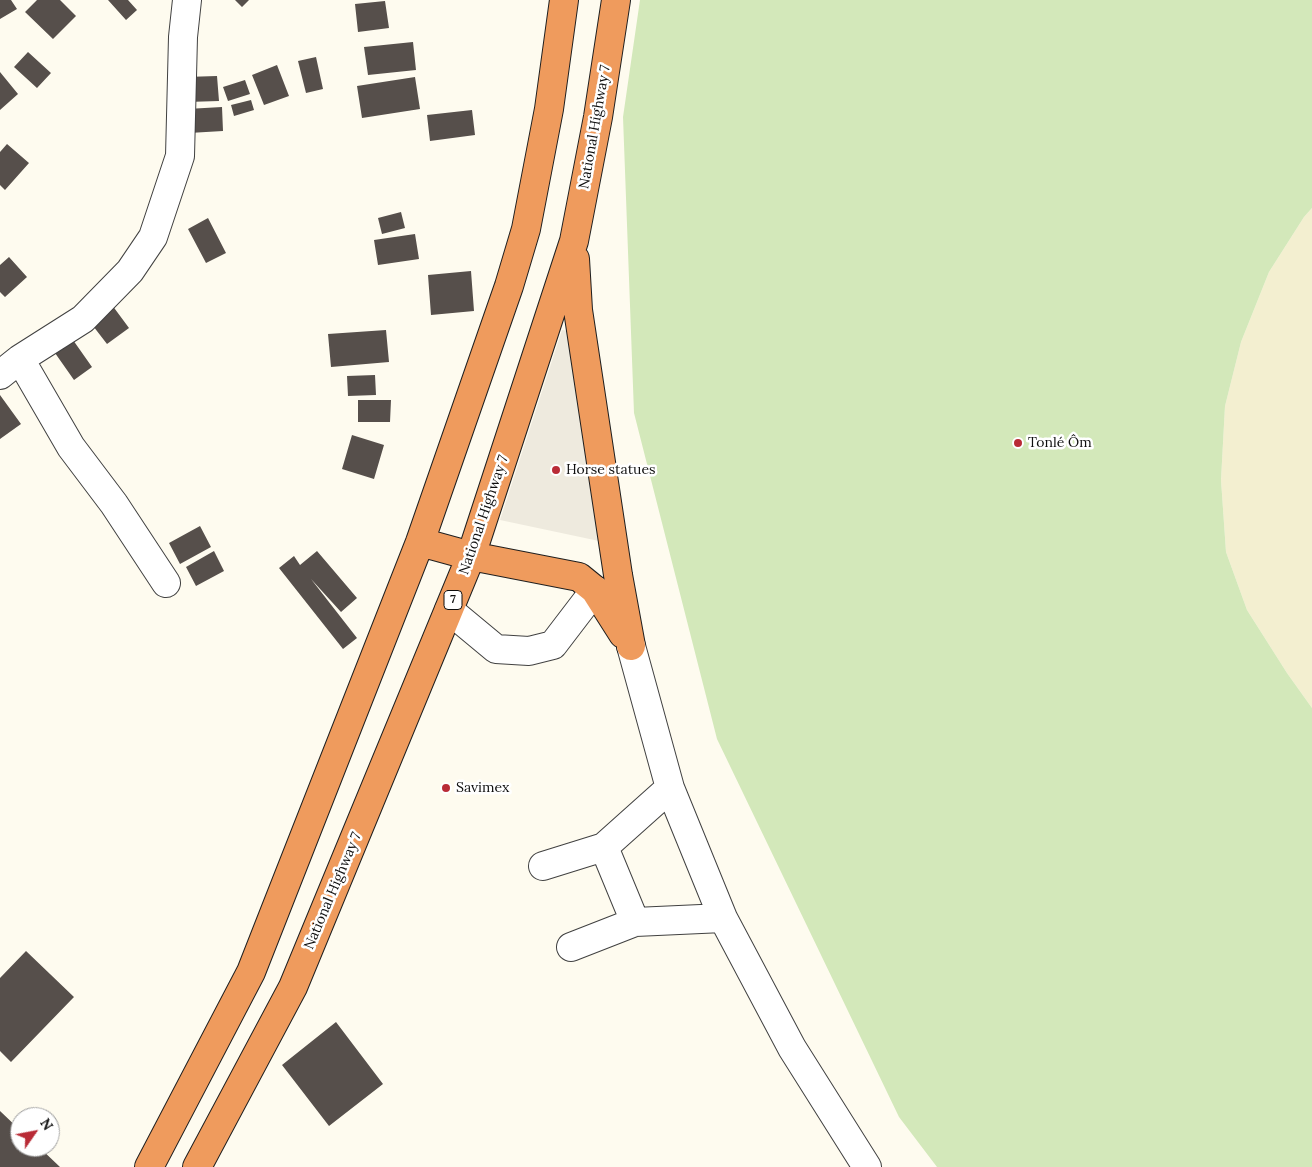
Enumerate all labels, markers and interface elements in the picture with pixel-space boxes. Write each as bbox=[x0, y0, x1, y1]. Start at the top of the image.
street label: National Highway 7 bbox=[576, 64, 614, 190]
place label: Tonlé Ôm bbox=[1028, 435, 1092, 451]
marker: Tonlé Ôm bbox=[1012, 437, 1024, 449]
street label: National Highway 7 bbox=[456, 453, 512, 577]
place label: Horse statues bbox=[566, 462, 655, 478]
marker: Horse statues bbox=[550, 464, 562, 476]
road number: 7 bbox=[444, 590, 462, 610]
place label: Savimex bbox=[456, 780, 509, 796]
marker: Savimex bbox=[440, 782, 452, 794]
street label: National Highway 7 bbox=[301, 830, 365, 952]
north arrow bbox=[10, 1107, 60, 1157]
text: N bbox=[36, 1115, 57, 1134]

